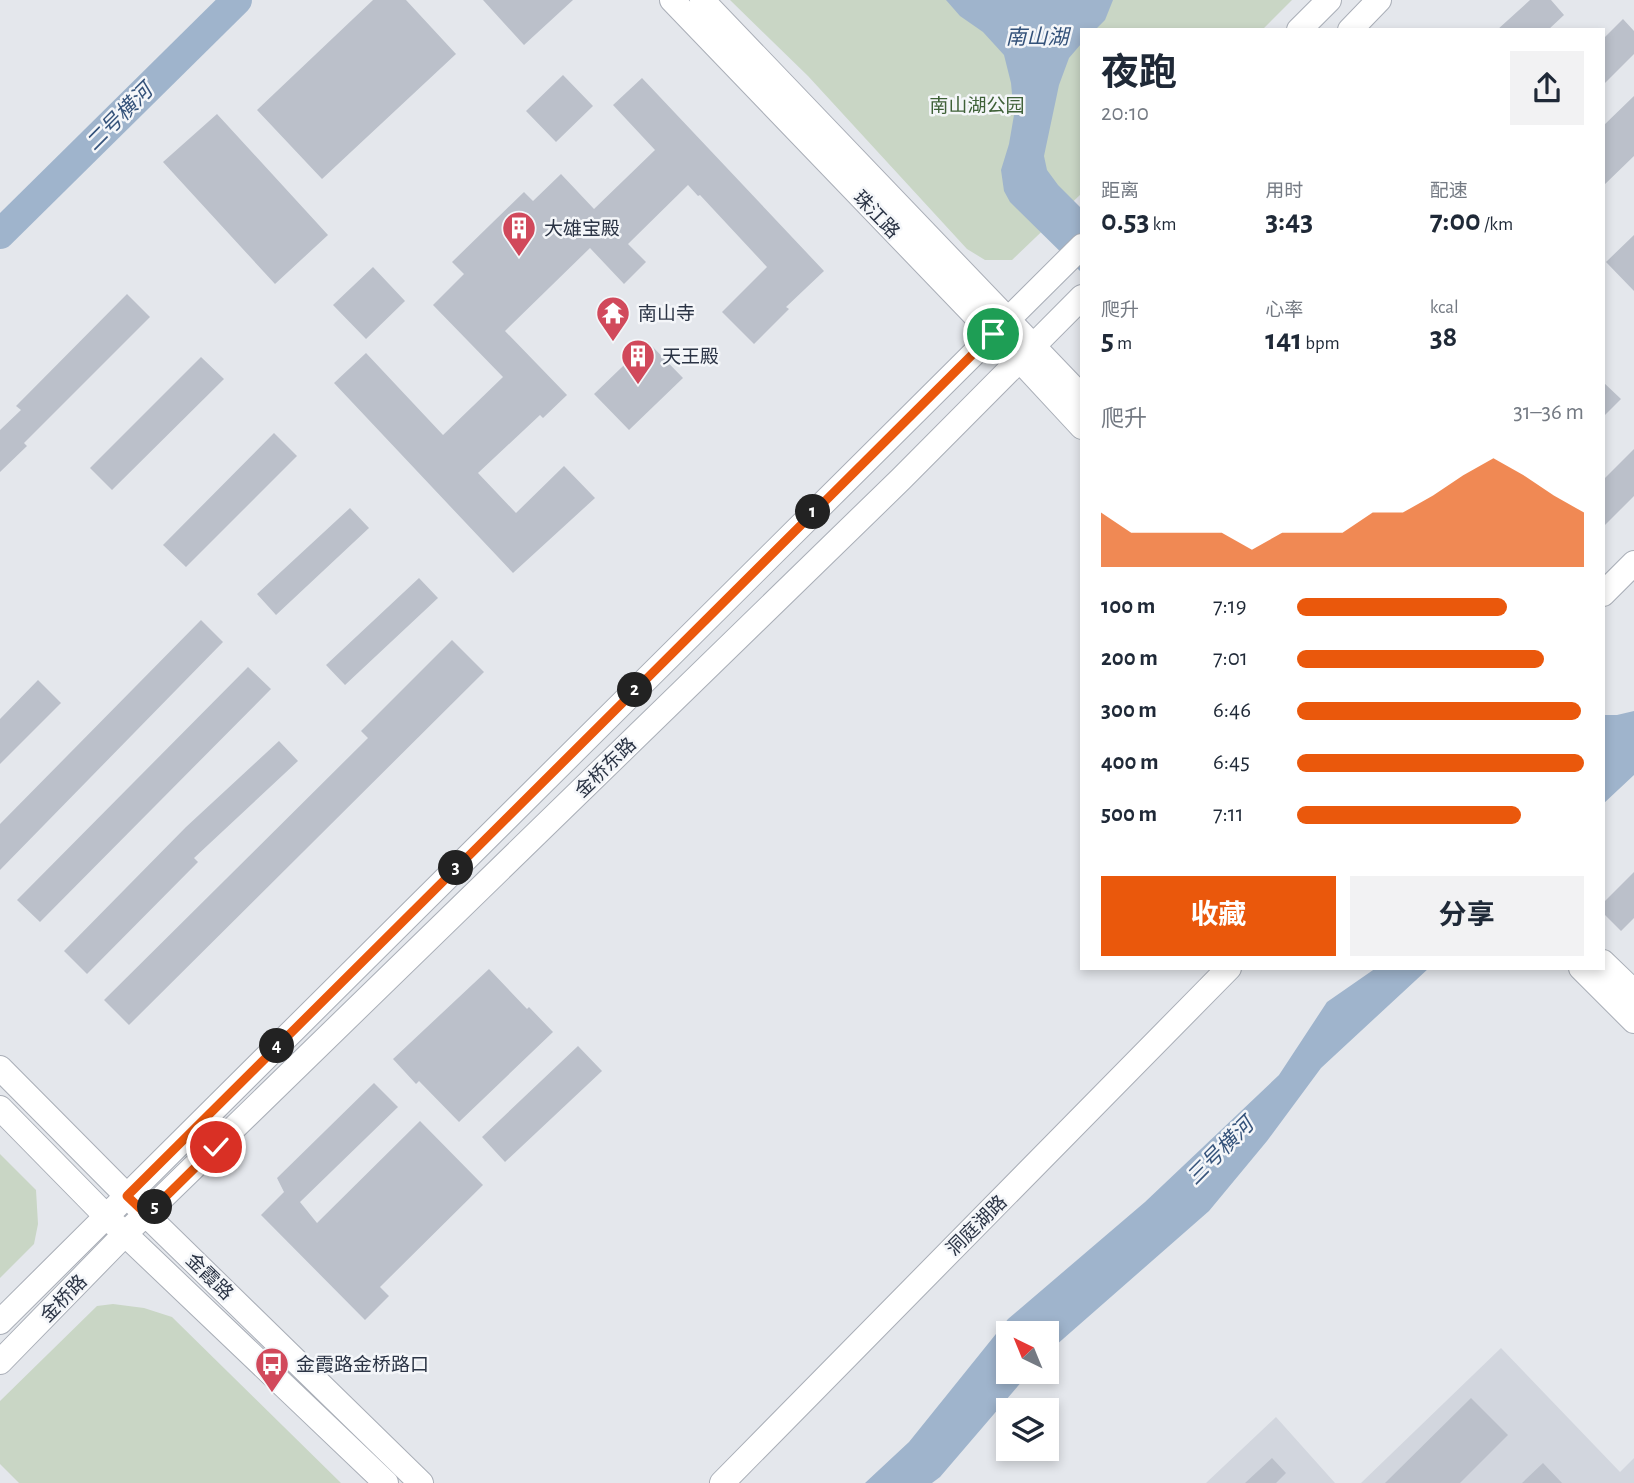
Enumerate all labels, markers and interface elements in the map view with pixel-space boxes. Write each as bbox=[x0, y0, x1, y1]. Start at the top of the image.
water label: 南山湖 bbox=[1006, 26, 1071, 48]
button: share bbox=[1510, 51, 1584, 125]
text: 夜跑 bbox=[1101, 55, 1177, 93]
water label: 二号横河 bbox=[82, 77, 159, 154]
park label: 南山湖公园 bbox=[929, 96, 1025, 116]
text: 20:10 bbox=[1101, 102, 1149, 125]
text: 距离 bbox=[1101, 182, 1139, 201]
text: 用时 bbox=[1265, 182, 1303, 201]
text: 配速 bbox=[1430, 182, 1468, 201]
street label: 珠江路 bbox=[849, 187, 903, 242]
text: 0.53 bbox=[1101, 206, 1149, 236]
text: 3:43 bbox=[1265, 206, 1313, 236]
text: 7:00 bbox=[1430, 206, 1481, 236]
building icon: 大雄宝殿 bbox=[500, 209, 538, 258]
text: km bbox=[1149, 215, 1176, 234]
text: /km bbox=[1481, 215, 1513, 234]
place label: 大雄宝殿 bbox=[544, 219, 620, 239]
temple icon: 南山寺 bbox=[594, 294, 632, 343]
text: kcal bbox=[1430, 298, 1459, 317]
text: 爬升 bbox=[1101, 301, 1139, 320]
text: 心率 bbox=[1265, 301, 1303, 320]
place label: 南山寺 bbox=[638, 303, 695, 324]
pin bbox=[963, 304, 1023, 364]
icon: arrive bbox=[974, 315, 1012, 353]
text: 38 bbox=[1430, 322, 1457, 352]
text: 5 bbox=[1101, 325, 1114, 355]
text: 141 bbox=[1265, 325, 1302, 355]
text: m bbox=[1114, 334, 1132, 353]
text: bpm bbox=[1302, 334, 1340, 353]
building icon: 天王殿 bbox=[619, 337, 657, 386]
place label: 天王殿 bbox=[662, 347, 719, 367]
text: 31–36 m bbox=[1513, 401, 1584, 424]
text: 爬升 bbox=[1101, 408, 1147, 431]
pin: 1 bbox=[796, 494, 830, 530]
text: 1 bbox=[809, 502, 816, 521]
text: 100 m bbox=[1101, 595, 1155, 618]
text: 7:19 bbox=[1213, 595, 1247, 618]
text: 200 m bbox=[1101, 647, 1158, 670]
text: 7:01 bbox=[1213, 647, 1248, 670]
pin: 2 bbox=[618, 672, 652, 708]
text: 2 bbox=[630, 680, 639, 699]
text: 300 m bbox=[1101, 699, 1157, 722]
text: 6:46 bbox=[1213, 699, 1251, 722]
street label: 金桥东路 bbox=[571, 733, 640, 801]
text: 400 m bbox=[1101, 751, 1159, 774]
text: 6:45 bbox=[1213, 751, 1250, 774]
text: 500 m bbox=[1101, 803, 1157, 826]
text: 7:11 bbox=[1213, 803, 1244, 826]
pin: 3 bbox=[438, 850, 474, 886]
text: 3 bbox=[451, 858, 460, 877]
button: 收藏 bbox=[1101, 876, 1336, 956]
button: 分享 bbox=[1350, 876, 1584, 956]
pin: 4 bbox=[260, 1028, 294, 1064]
text: 4 bbox=[272, 1036, 281, 1055]
water label: 三号横河 bbox=[1183, 1111, 1260, 1188]
pin bbox=[186, 1117, 246, 1177]
icon: check bbox=[197, 1128, 235, 1166]
pin: 5 bbox=[138, 1190, 172, 1224]
street label: 洞庭湖路 bbox=[942, 1191, 1011, 1260]
text: 5 bbox=[150, 1197, 159, 1216]
street label: 金霞路 bbox=[182, 1249, 237, 1304]
street label: 金桥路 bbox=[36, 1271, 91, 1326]
north arrow bbox=[996, 1321, 1059, 1384]
map controls bbox=[996, 1321, 1059, 1461]
bus stop icon: 金霞路金桥路口 bbox=[253, 1345, 291, 1394]
place label: 金霞路金桥路口 bbox=[296, 1354, 429, 1375]
button: layers bbox=[996, 1398, 1059, 1461]

